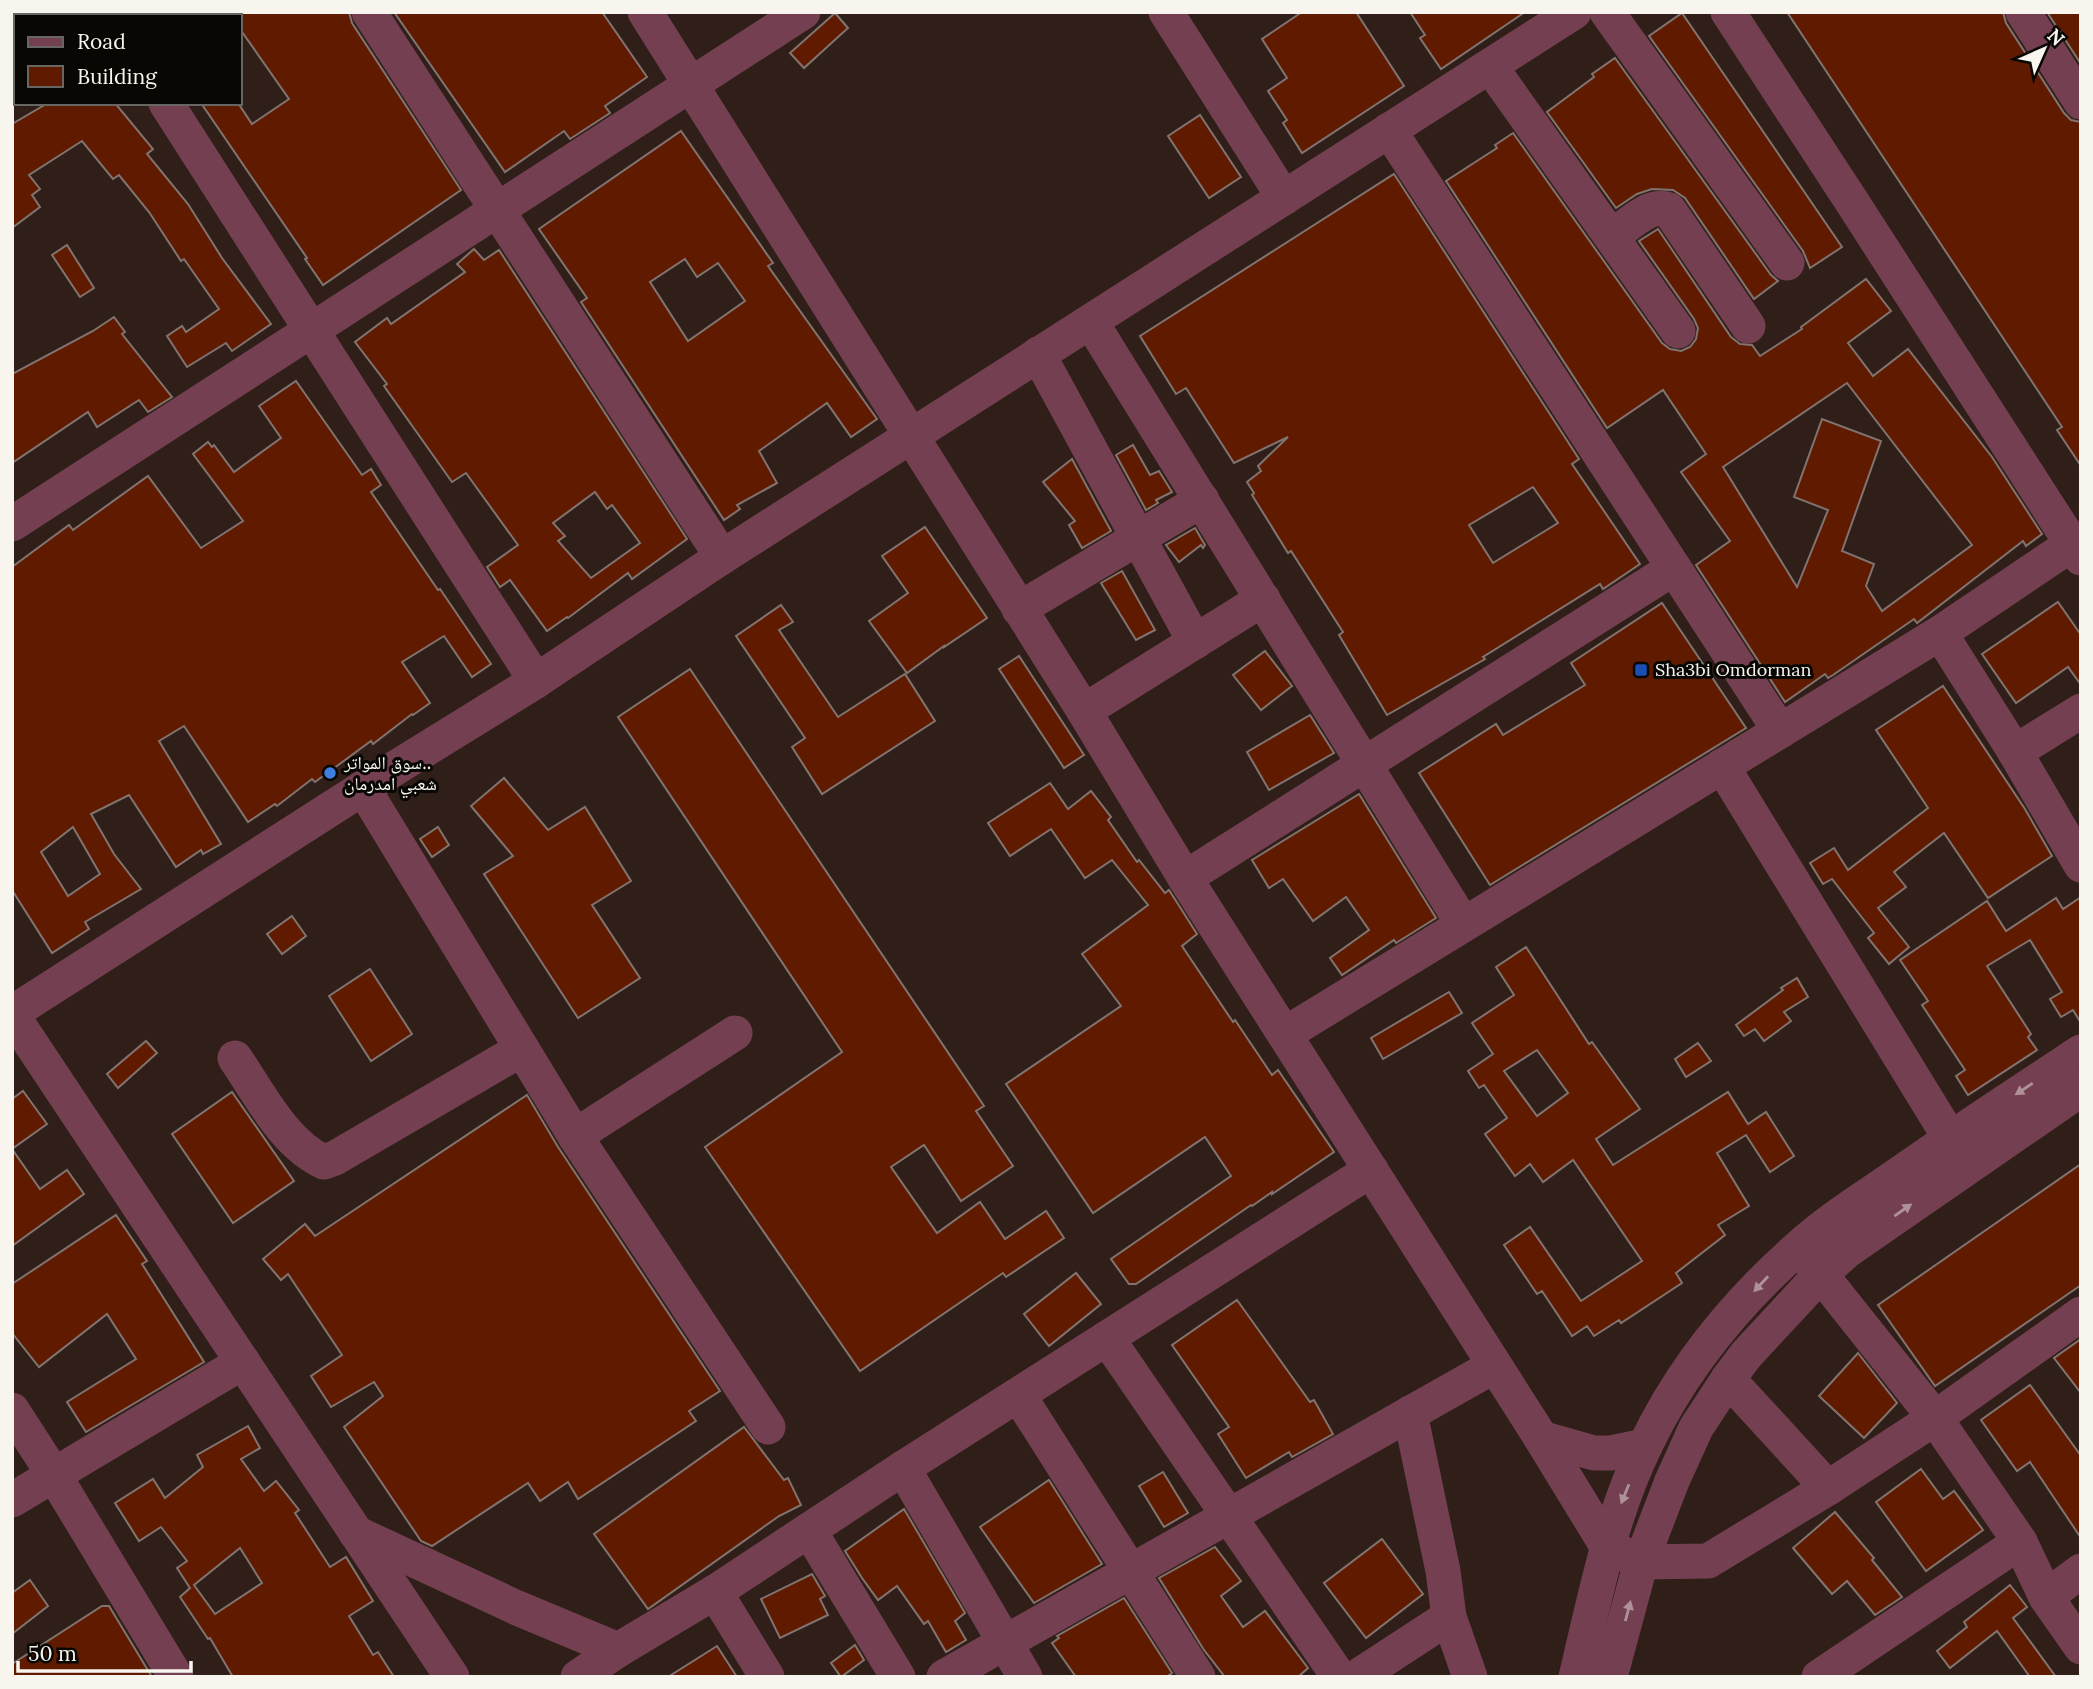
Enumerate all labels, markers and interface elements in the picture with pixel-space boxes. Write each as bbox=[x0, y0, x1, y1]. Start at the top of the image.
legend bbox=[14, 14, 242, 105]
north arrow bbox=[2009, 14, 2079, 84]
text: N bbox=[2042, 23, 2070, 51]
text: Road bbox=[77, 28, 126, 55]
text: Building bbox=[77, 63, 157, 90]
place label: Sha3bi Omdorman bbox=[1655, 658, 1811, 681]
marker: Sha3bi Omdorman bbox=[1633, 662, 1649, 678]
place label: سوق المواتر.. شعبي امدرمان bbox=[343, 751, 437, 799]
marker: سوق المواتر.. شعبي امدرمان bbox=[322, 765, 338, 781]
one-way arrow bbox=[2014, 1083, 2034, 1096]
one-way arrow bbox=[1894, 1204, 1913, 1217]
one-way arrow bbox=[1753, 1275, 1769, 1292]
one-way arrow bbox=[1620, 1484, 1631, 1505]
one-way arrow bbox=[1623, 1600, 1633, 1621]
scale bar bbox=[18, 1630, 191, 1674]
text: 50 m bbox=[28, 1640, 77, 1667]

